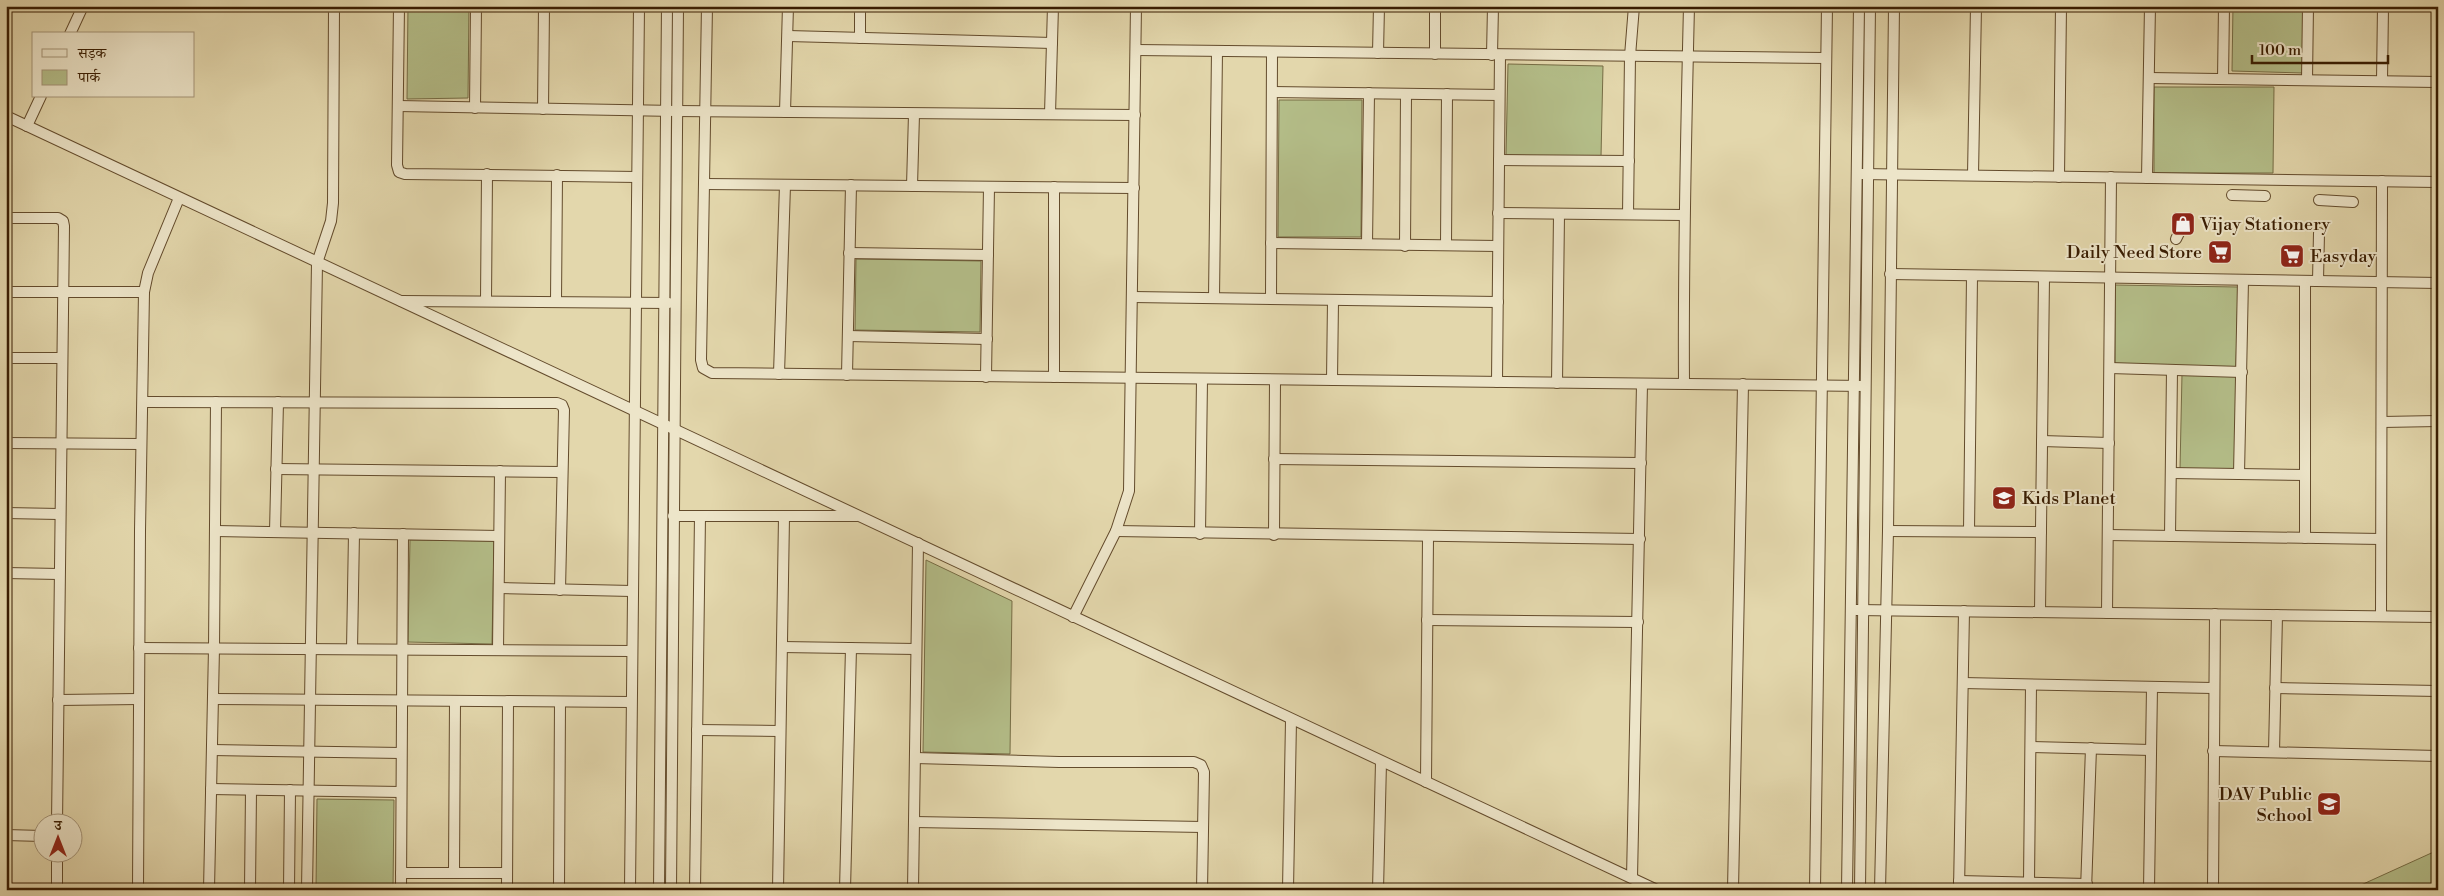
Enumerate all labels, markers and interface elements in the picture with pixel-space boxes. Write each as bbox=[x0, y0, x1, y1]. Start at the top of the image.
legend bbox=[32, 32, 195, 98]
scale bar bbox=[2252, 32, 2388, 64]
text: 100 m bbox=[2259, 41, 2301, 60]
text: सड़क bbox=[77, 44, 107, 63]
text: पार्क bbox=[77, 68, 101, 87]
shop icon: Vijay Stationery bbox=[2170, 211, 2196, 237]
place label: Vijay Stationery bbox=[2199, 213, 2331, 236]
supermarket icon: Daily Need Store bbox=[2207, 239, 2233, 265]
place label: Daily Need Store bbox=[2066, 241, 2202, 264]
supermarket icon: Easyday bbox=[2279, 243, 2305, 269]
place label: Easyday bbox=[2310, 245, 2376, 268]
school or university icon: Kids Planet bbox=[1991, 485, 2017, 511]
place label: Kids Planet bbox=[2022, 487, 2116, 510]
place label: DAV Public School bbox=[2219, 783, 2313, 827]
school or university icon: DAV Public School bbox=[2316, 791, 2342, 817]
north arrow bbox=[32, 814, 82, 864]
text: उ bbox=[53, 817, 62, 835]

